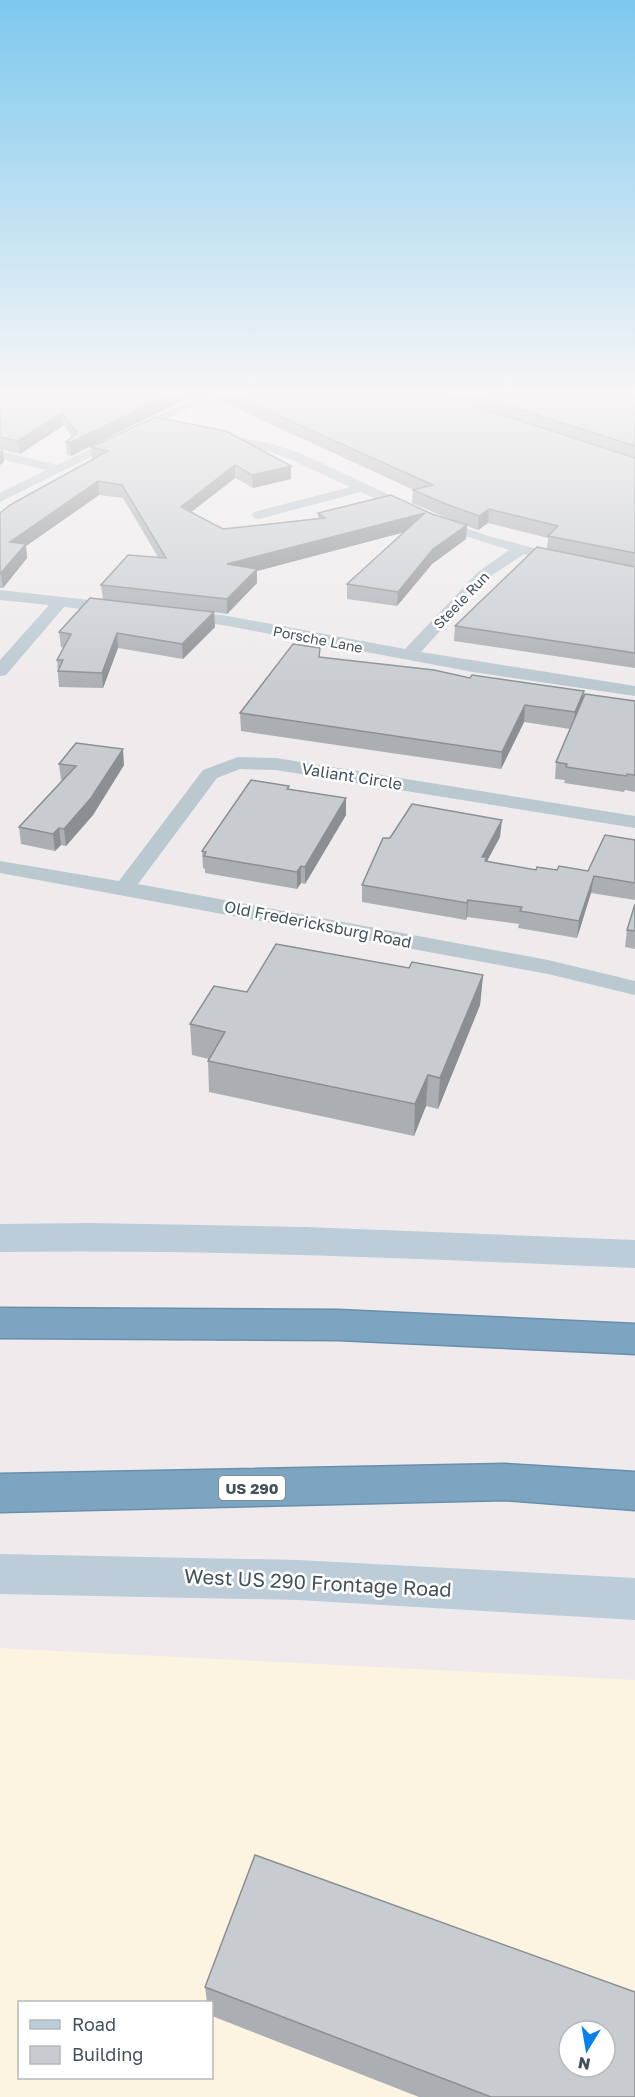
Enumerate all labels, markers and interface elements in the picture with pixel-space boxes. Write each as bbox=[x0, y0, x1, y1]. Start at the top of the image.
street label: Steele Run bbox=[430, 568, 492, 632]
street label: Porsche Lane bbox=[272, 622, 364, 656]
street label: Valiant Circle bbox=[300, 758, 404, 794]
street label: Old Fredericksburg Road bbox=[223, 896, 413, 952]
road number: US 290 bbox=[219, 1476, 285, 1500]
street label: West US 290 Frontage Road bbox=[184, 1563, 452, 1601]
legend bbox=[18, 2001, 213, 2079]
text: Road bbox=[72, 2013, 116, 2035]
north arrow bbox=[557, 2019, 617, 2079]
text: Building bbox=[72, 2043, 143, 2065]
text: N bbox=[576, 2053, 592, 2075]

